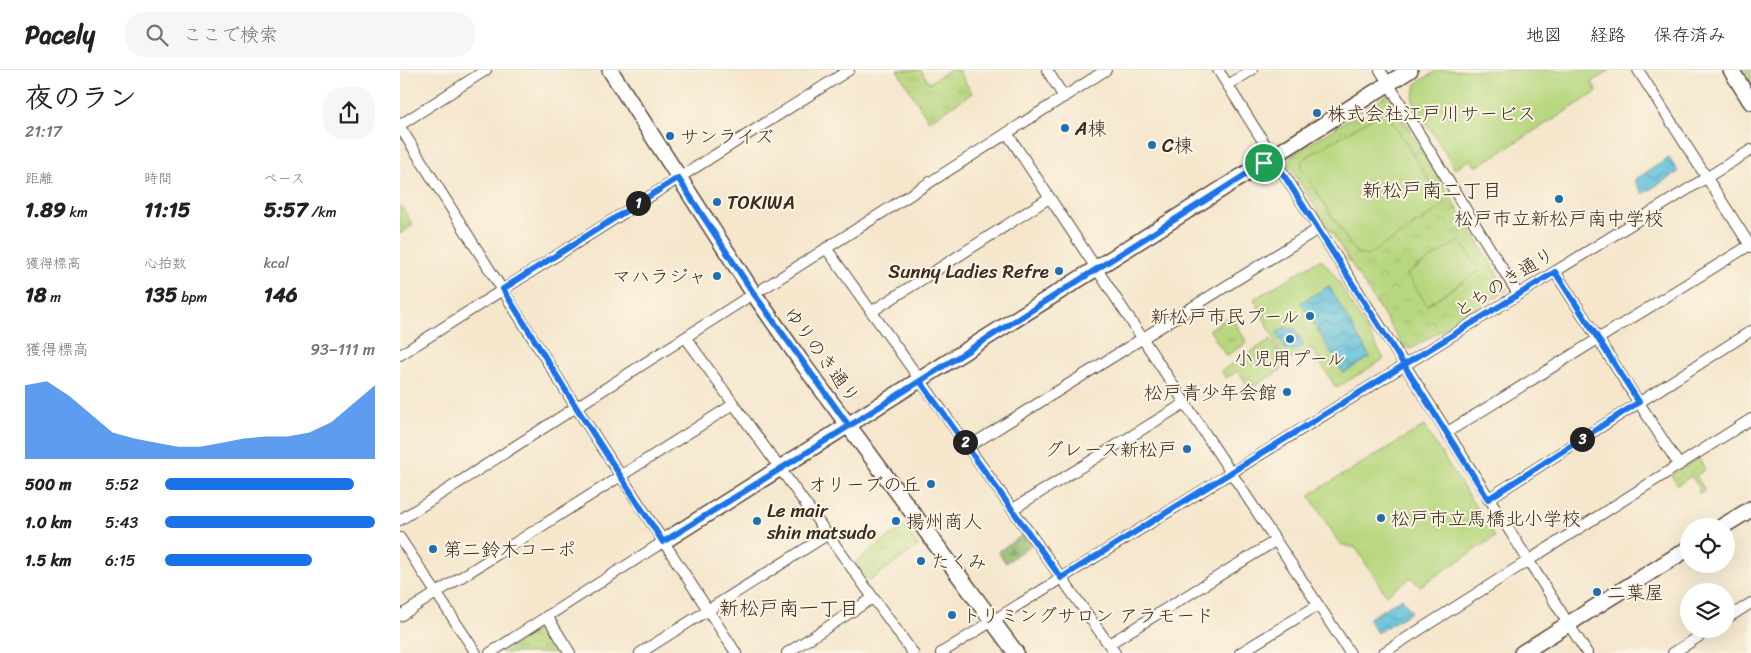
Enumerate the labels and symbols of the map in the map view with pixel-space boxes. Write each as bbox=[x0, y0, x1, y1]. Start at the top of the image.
place label: 株式会社江戸川サービス bbox=[1327, 97, 1536, 130]
marker: 株式会社江戸川サービス bbox=[1311, 107, 1323, 119]
place label: A棟 bbox=[1074, 112, 1106, 145]
place label: サンライズ bbox=[680, 120, 773, 153]
marker: A棟 bbox=[1059, 122, 1071, 134]
place label: C棟 bbox=[1162, 129, 1193, 162]
marker: サンライズ bbox=[664, 130, 676, 142]
marker: C棟 bbox=[1146, 139, 1158, 151]
pin bbox=[1243, 142, 1285, 184]
district label: 新松戸南二丁目 bbox=[1362, 173, 1502, 208]
place label: TOKIWA bbox=[727, 186, 795, 219]
pin: 1 bbox=[626, 190, 650, 216]
marker: 松戸市立新松戸南中学校 bbox=[1553, 193, 1565, 205]
marker: TOKIWA bbox=[711, 196, 723, 208]
place label: 松戸市立新松戸南中学校 bbox=[1454, 202, 1664, 235]
street label: とちのき通り bbox=[1447, 238, 1561, 326]
place label: Sunny Ladies Refre bbox=[888, 255, 1049, 288]
place label: マハラジャ bbox=[612, 260, 707, 293]
marker: Sunny Ladies Refre bbox=[1053, 265, 1065, 277]
marker: マハラジャ bbox=[711, 270, 723, 282]
street label: ゆりのき通り bbox=[775, 299, 869, 411]
place label: 新松戸市民プール bbox=[1150, 300, 1300, 333]
marker: 新松戸市民プール bbox=[1304, 310, 1316, 322]
marker: 小児用プール bbox=[1284, 333, 1296, 345]
place label: 小児用プール bbox=[1234, 342, 1346, 375]
place label: 松戸青少年会館 bbox=[1144, 376, 1277, 409]
marker: 松戸青少年会館 bbox=[1281, 386, 1293, 398]
pin: 3 bbox=[1570, 426, 1594, 452]
pin: 2 bbox=[952, 430, 978, 454]
place label: グレース新松戸 bbox=[1044, 433, 1177, 466]
marker: グレース新松戸 bbox=[1181, 443, 1193, 455]
place label: オリーブの丘 bbox=[808, 468, 921, 501]
marker: オリーブの丘 bbox=[925, 478, 937, 490]
place label: Le mair shin matsudo bbox=[766, 494, 877, 549]
place label: 松戸市立馬橋北小学校 bbox=[1391, 502, 1581, 535]
place label: 揚州商人 bbox=[906, 505, 982, 538]
marker: 松戸市立馬橋北小学校 bbox=[1375, 512, 1387, 524]
marker: Le mair shin matsudo bbox=[751, 515, 763, 527]
marker: 揚州商人 bbox=[890, 515, 902, 527]
place label: 第二鈴木コーポ bbox=[443, 533, 576, 566]
marker: 第二鈴木コーポ bbox=[427, 543, 439, 555]
place label: たくみ bbox=[931, 545, 987, 578]
marker: たくみ bbox=[915, 555, 927, 567]
place label: 二葉屋 bbox=[1607, 576, 1664, 609]
marker: 二葉屋 bbox=[1591, 586, 1603, 598]
district label: 新松戸南一丁目 bbox=[719, 591, 859, 626]
place label: トリミングサロン アラモード bbox=[962, 599, 1214, 632]
marker: トリミングサロン アラモード bbox=[946, 609, 958, 621]

